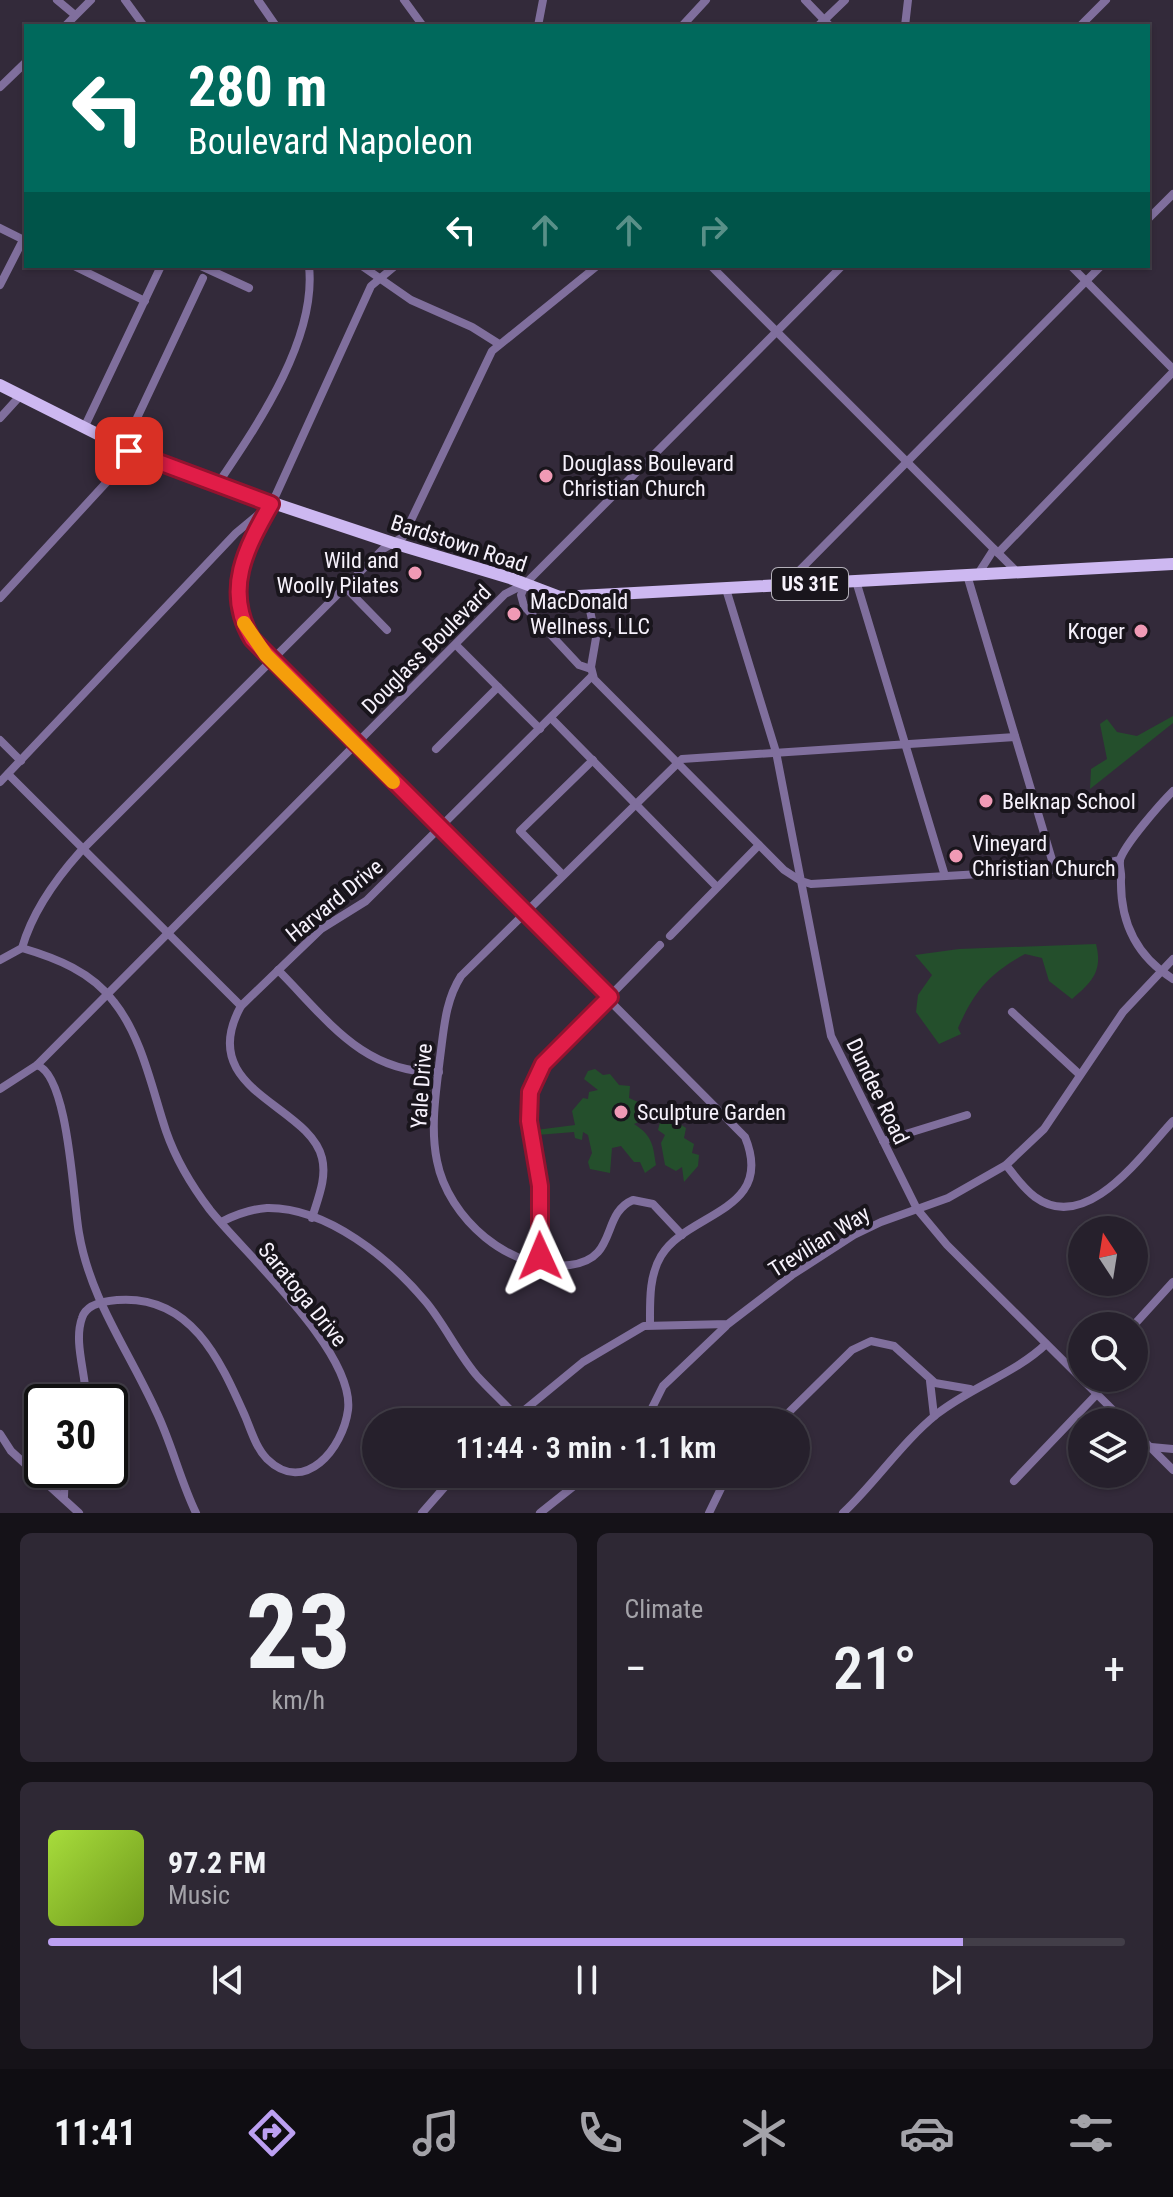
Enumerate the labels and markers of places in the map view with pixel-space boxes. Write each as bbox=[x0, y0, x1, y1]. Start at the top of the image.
pin bbox=[95, 417, 163, 485]
place label: Douglass Boulevard Christian Church bbox=[562, 451, 734, 501]
marker: Douglass Boulevard Christian Church bbox=[537, 467, 555, 485]
place label: Wild and Woolly Pilates bbox=[276, 548, 399, 598]
marker: Wild and Woolly Pilates bbox=[406, 564, 424, 582]
place label: MacDonald Wellness, LLC bbox=[530, 589, 650, 639]
marker: MacDonald Wellness, LLC bbox=[505, 605, 523, 623]
place label: Kroger bbox=[1068, 619, 1125, 644]
marker: Kroger bbox=[1132, 622, 1150, 640]
place label: Belknap School bbox=[1002, 789, 1136, 814]
marker: Belknap School bbox=[977, 792, 995, 810]
place label: Vineyard Christian Church bbox=[972, 831, 1116, 881]
marker: Vineyard Christian Church bbox=[947, 847, 965, 865]
place label: Sculpture Garden bbox=[637, 1100, 786, 1125]
marker: Sculpture Garden bbox=[612, 1103, 630, 1121]

